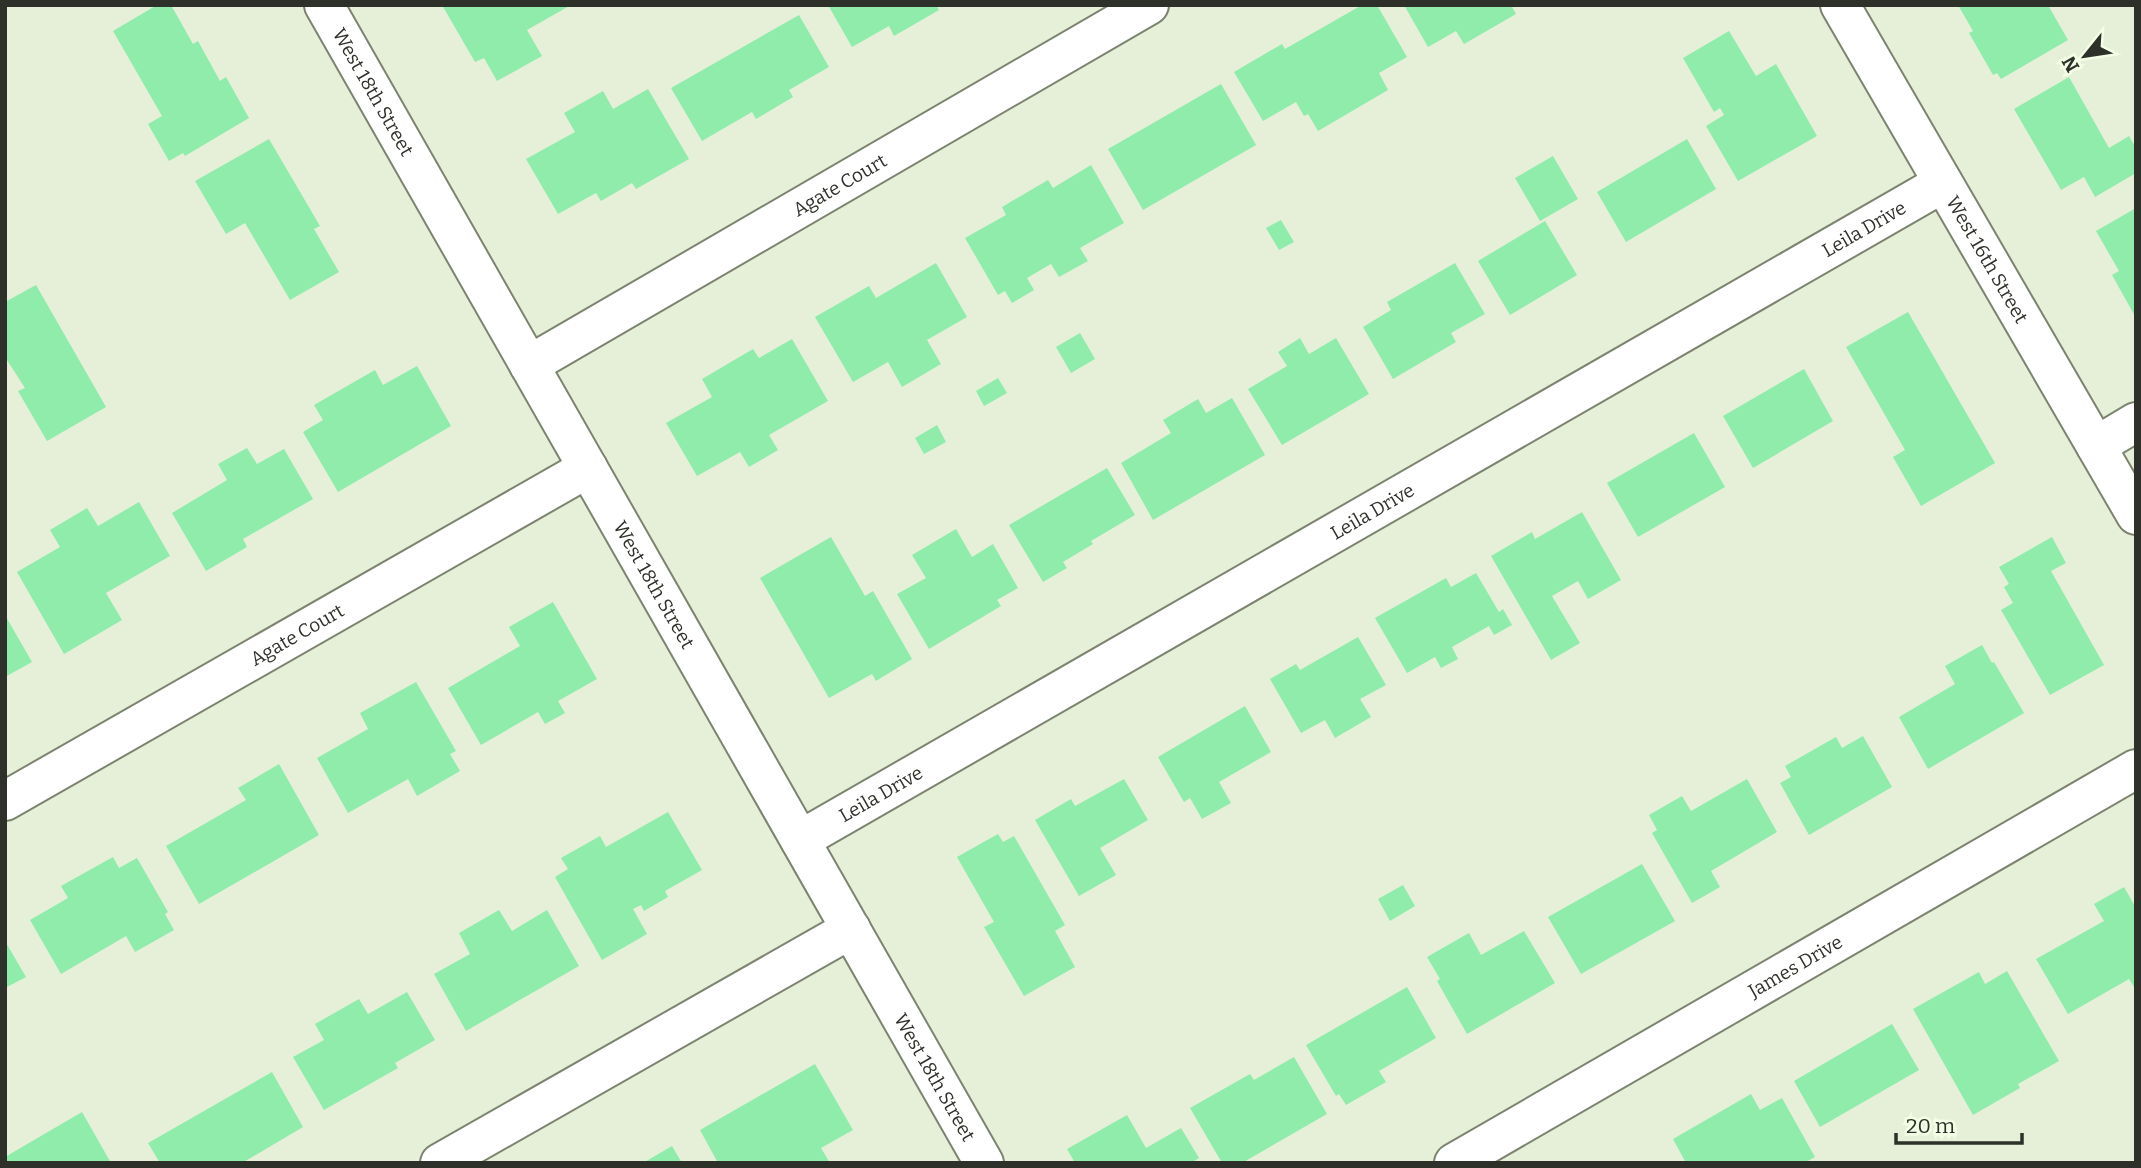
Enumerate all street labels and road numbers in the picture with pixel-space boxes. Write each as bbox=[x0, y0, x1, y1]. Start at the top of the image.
street label: West 18th Street bbox=[328, 24, 419, 160]
street label: Agate Court bbox=[789, 149, 890, 221]
street label: West 16th Street bbox=[1942, 192, 2034, 327]
street label: Leila Drive bbox=[1818, 195, 1910, 262]
street label: Leila Drive bbox=[1326, 478, 1418, 544]
street label: West 18th Street bbox=[609, 517, 700, 653]
street label: Agate Court bbox=[246, 598, 348, 670]
street label: Leila Drive bbox=[835, 761, 927, 827]
street label: James Drive bbox=[1743, 930, 1846, 1003]
street label: West 18th Street bbox=[890, 1009, 981, 1145]

